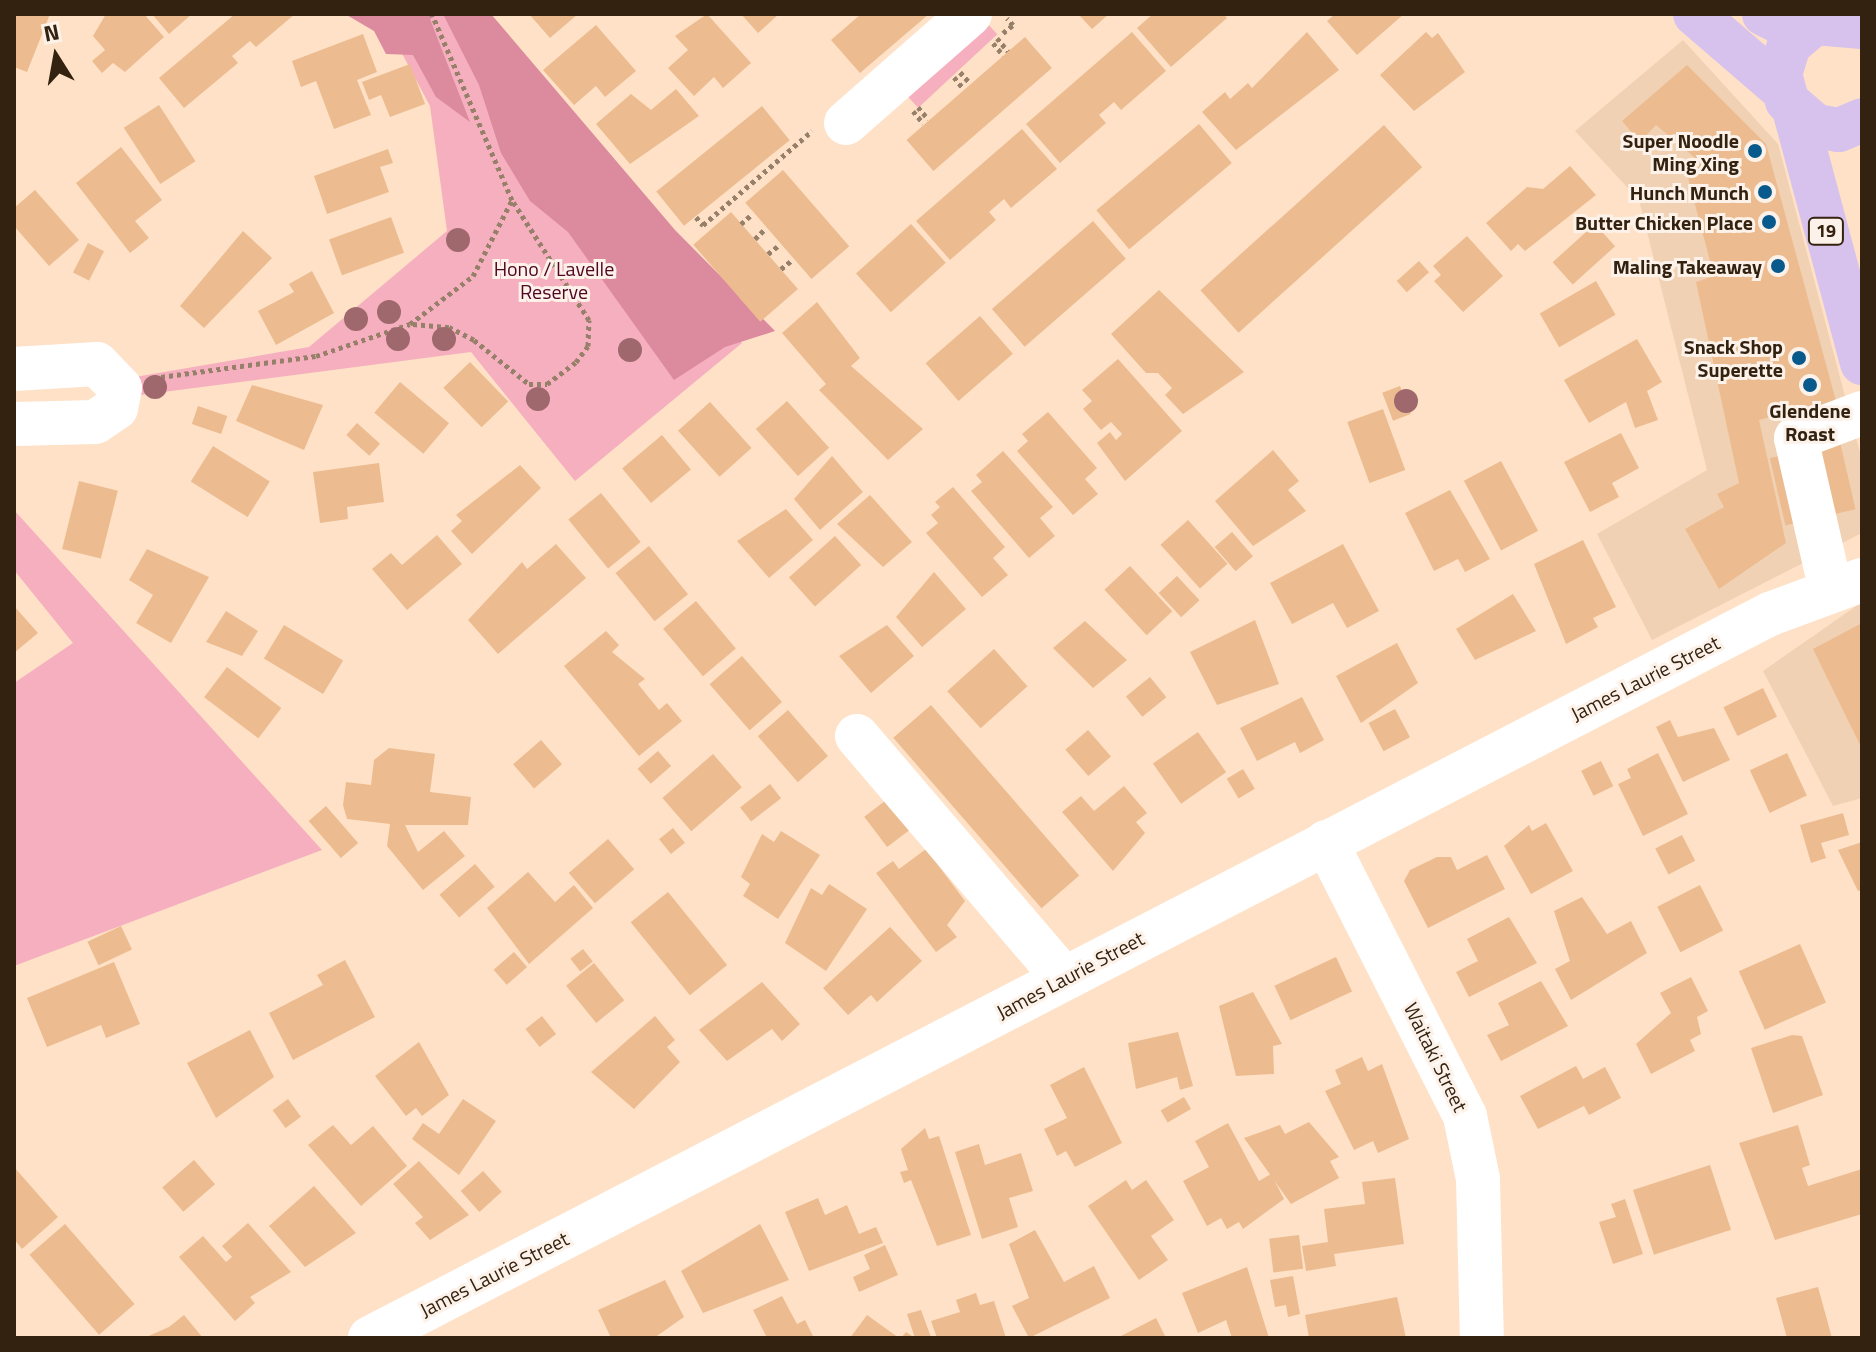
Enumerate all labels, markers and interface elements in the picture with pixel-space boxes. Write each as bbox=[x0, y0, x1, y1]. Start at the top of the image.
text: N bbox=[41, 14, 62, 51]
north arrow bbox=[16, 16, 96, 96]
place label: Super Noodle Ming Xing bbox=[1623, 128, 1739, 175]
marker: Super Noodle Ming Xing bbox=[1746, 142, 1764, 160]
place label: Hunch Munch bbox=[1630, 180, 1749, 204]
marker: Hunch Munch bbox=[1756, 183, 1774, 201]
place label: Butter Chicken Place bbox=[1575, 210, 1753, 234]
marker: Butter Chicken Place bbox=[1760, 213, 1778, 231]
road number: 19 bbox=[1806, 217, 1846, 245]
place label: Maling Takeaway bbox=[1613, 254, 1762, 278]
park label: Hono / Lavelle Reserve bbox=[494, 256, 614, 303]
marker: Maling Takeaway bbox=[1769, 257, 1787, 275]
place label: Snack Shop Superette bbox=[1684, 334, 1783, 381]
marker: Snack Shop Superette bbox=[1790, 349, 1808, 367]
marker: Glendene Roast bbox=[1801, 376, 1819, 394]
place label: Glendene Roast bbox=[1769, 398, 1851, 445]
street label: James Laurie Street bbox=[1567, 630, 1723, 726]
street label: James Laurie Street bbox=[992, 926, 1148, 1024]
street label: Waitaki Street bbox=[1399, 998, 1473, 1116]
street label: James Laurie Street bbox=[416, 1226, 572, 1322]

